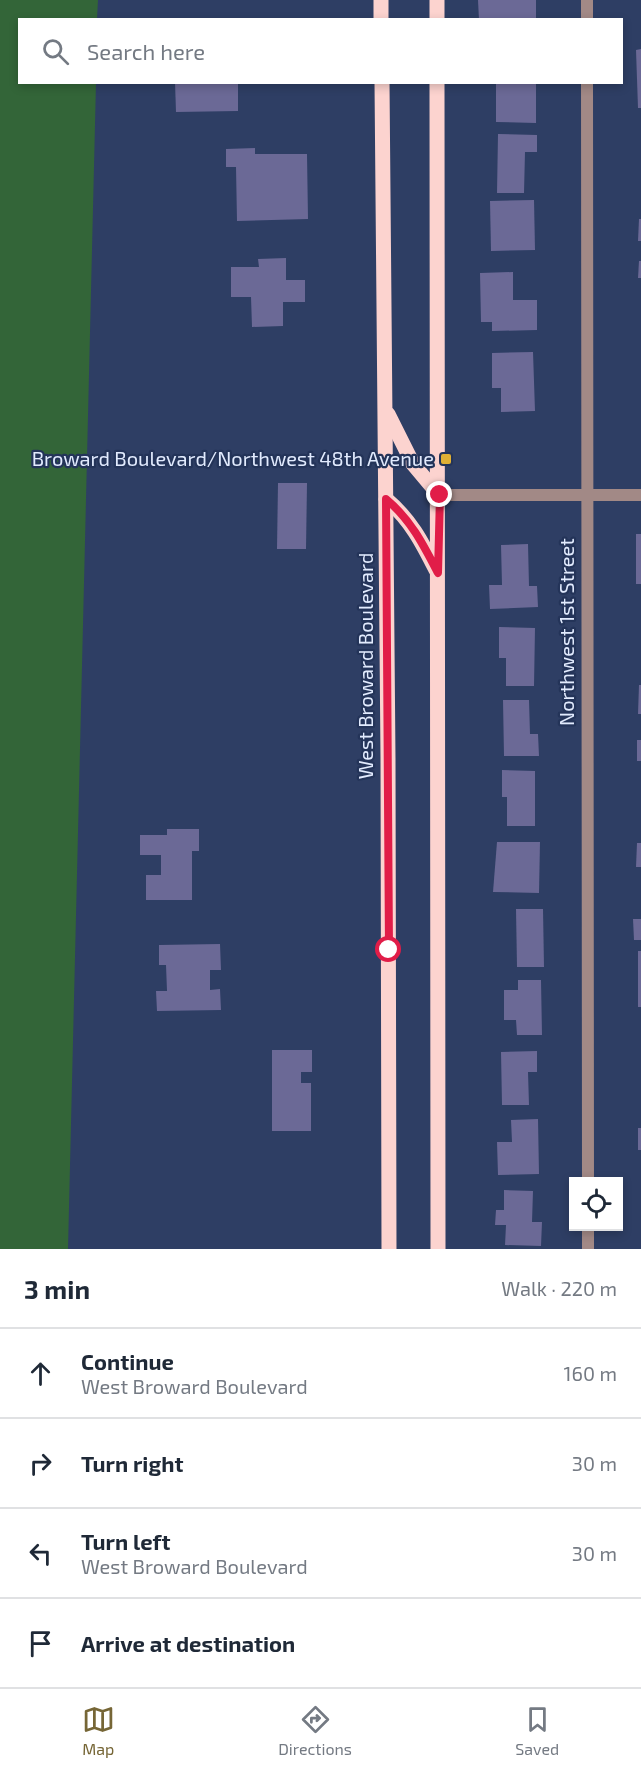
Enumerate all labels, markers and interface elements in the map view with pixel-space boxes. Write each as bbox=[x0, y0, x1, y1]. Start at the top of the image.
search box bbox=[18, 18, 623, 84]
icon: search bbox=[39, 35, 72, 68]
text: Search here bbox=[87, 38, 205, 64]
place label: Broward Boulevard/Northwest 48th Avenue bbox=[32, 446, 434, 470]
marker: Broward Boulevard/Northwest 48th Avenue bbox=[439, 452, 453, 466]
route end bbox=[426, 481, 452, 507]
street label: Northwest 1st Street bbox=[554, 538, 578, 726]
street label: West Broward Boulevard bbox=[353, 553, 377, 779]
route start bbox=[375, 936, 401, 962]
map controls bbox=[569, 1177, 623, 1231]
button: locate bbox=[569, 1177, 623, 1231]
text: 3 min bbox=[24, 1273, 90, 1304]
text: Walk · 220 m bbox=[501, 1276, 617, 1300]
text: Continue bbox=[81, 1348, 174, 1374]
icon: ahead bbox=[24, 1357, 57, 1390]
text: 160 m bbox=[564, 1361, 617, 1385]
text: West Broward Boulevard bbox=[81, 1374, 308, 1398]
icon: right bbox=[24, 1447, 57, 1480]
text: Turn right bbox=[81, 1450, 183, 1476]
text: 30 m bbox=[572, 1451, 617, 1475]
text: Turn left bbox=[81, 1528, 170, 1554]
icon: left bbox=[24, 1537, 57, 1570]
text: 30 m bbox=[572, 1541, 617, 1565]
text: West Broward Boulevard bbox=[81, 1554, 308, 1578]
icon: arrive bbox=[24, 1627, 57, 1660]
text: Arrive at destination bbox=[81, 1630, 295, 1656]
tab: Map bbox=[82, 1703, 115, 1758]
tab: Directions bbox=[278, 1703, 352, 1758]
tab: Saved bbox=[515, 1703, 559, 1758]

